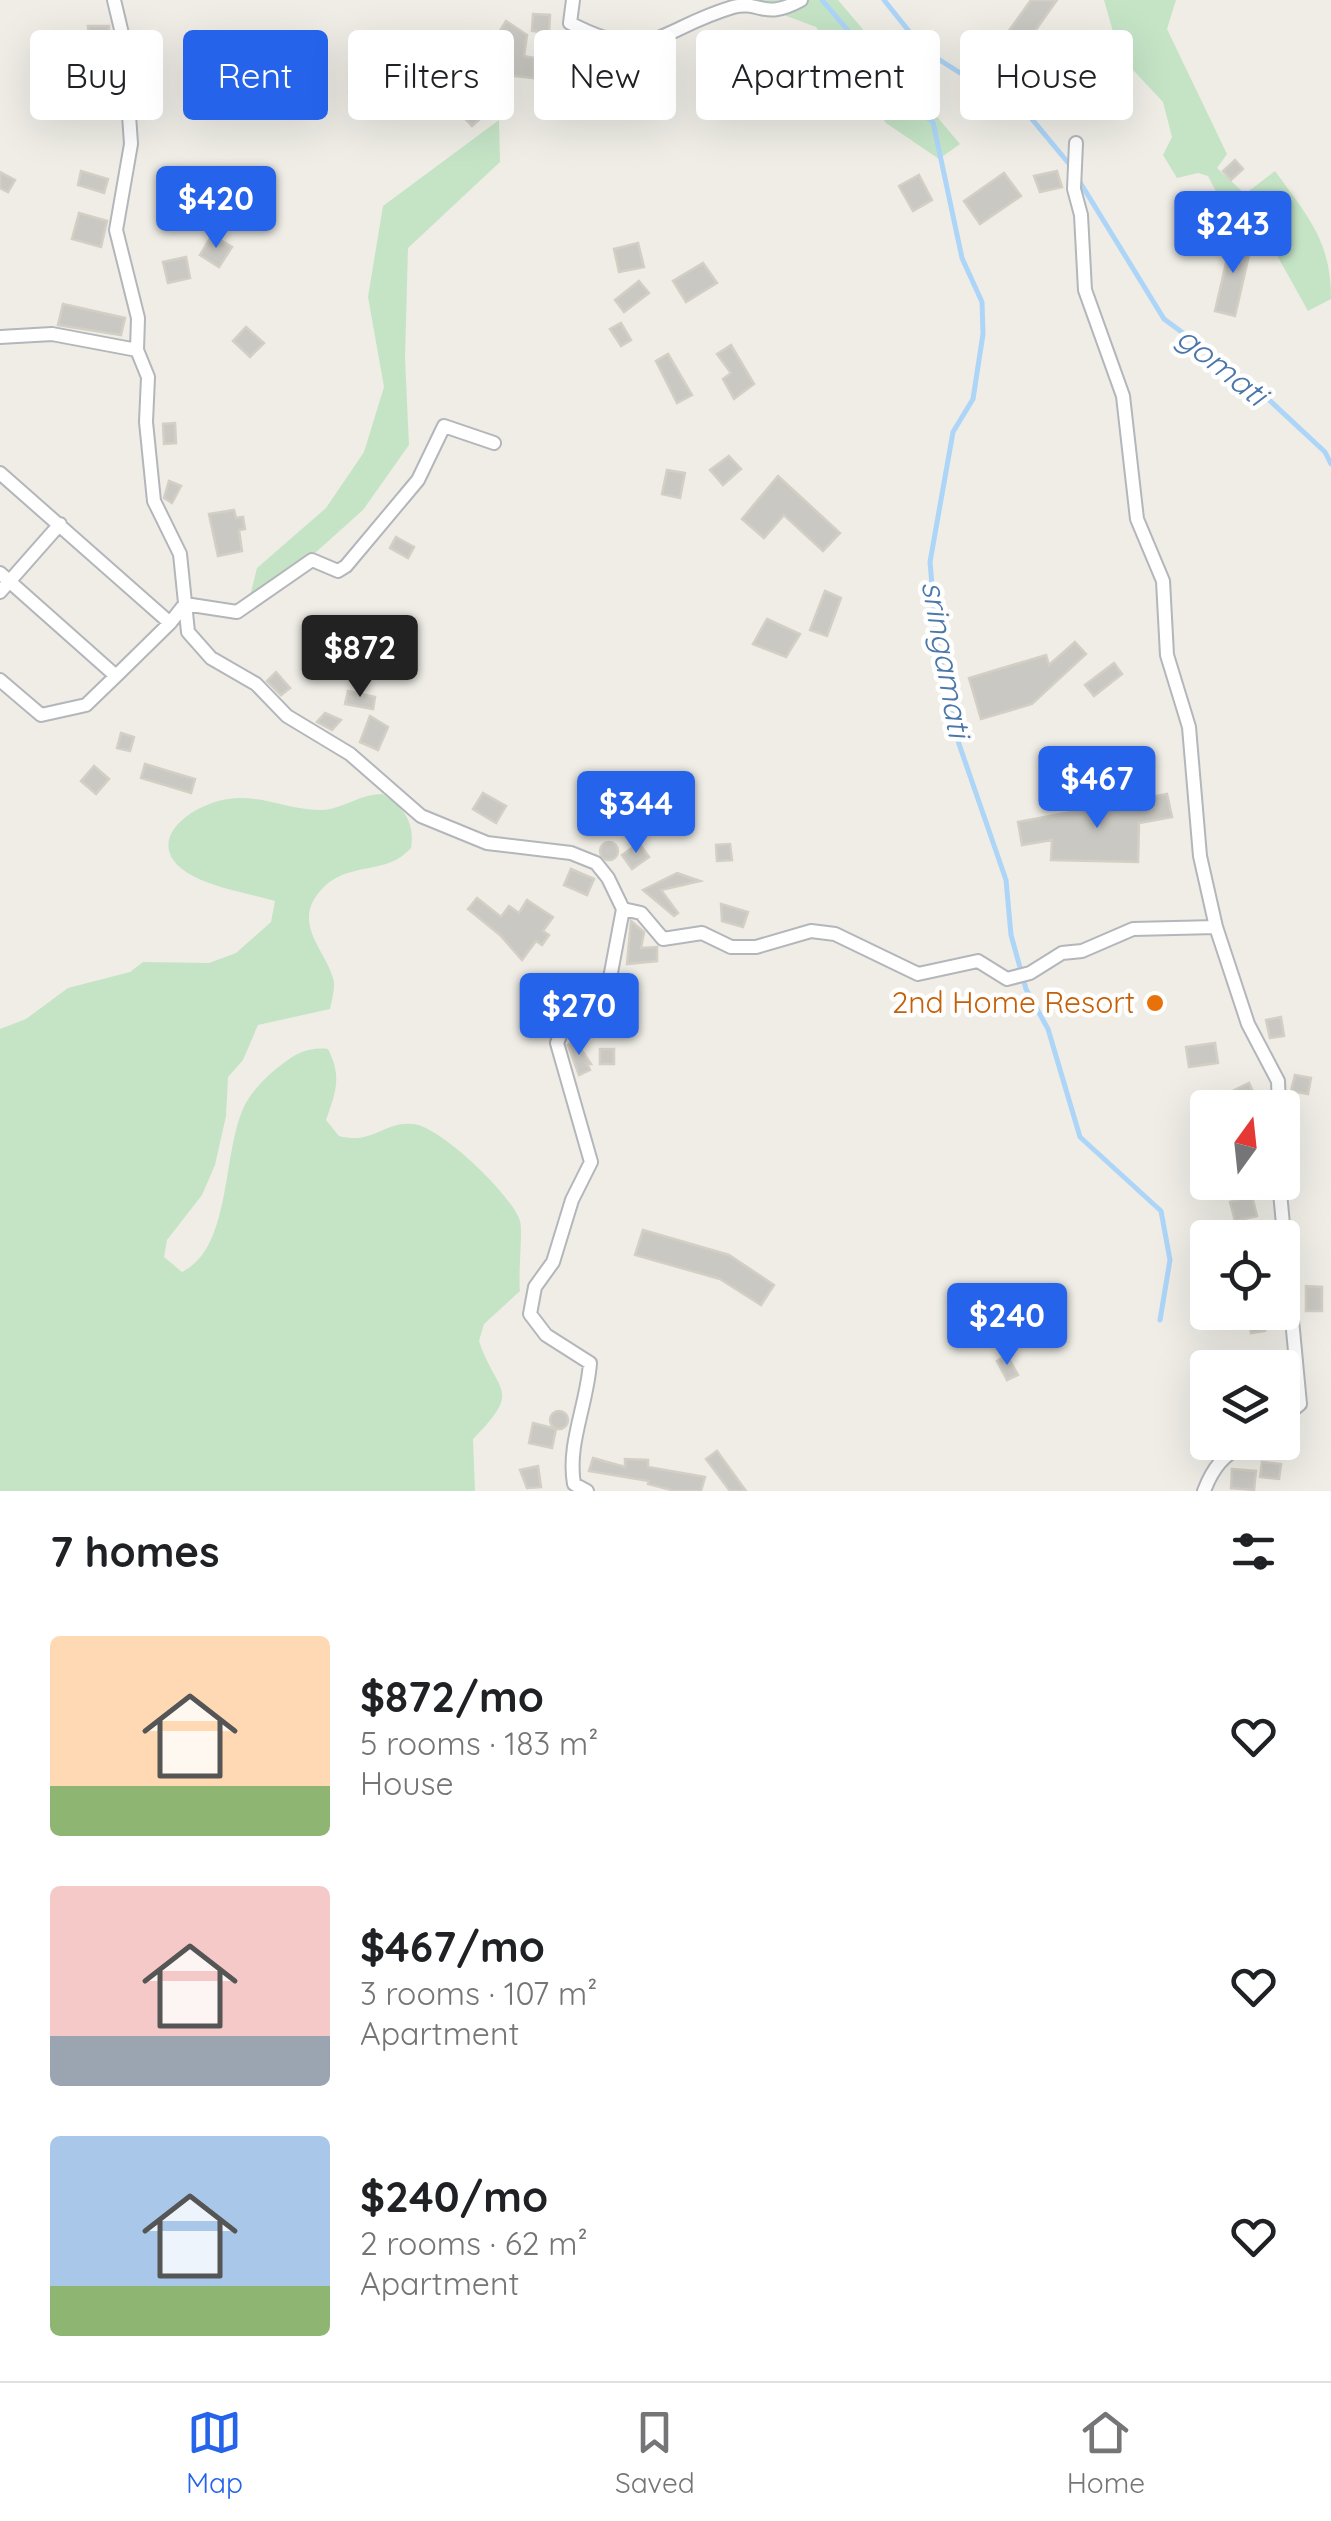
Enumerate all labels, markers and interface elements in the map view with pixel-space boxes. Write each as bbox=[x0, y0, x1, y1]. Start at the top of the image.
chip: Buy bbox=[30, 30, 163, 120]
chip: Rent bbox=[183, 30, 328, 120]
chip: Filters bbox=[348, 30, 514, 120]
chip: New bbox=[534, 30, 676, 120]
chip: Apartment bbox=[696, 30, 940, 120]
chip: House bbox=[960, 30, 1133, 120]
pin: $420 bbox=[157, 166, 275, 251]
text: $420 bbox=[178, 178, 254, 218]
pin: $243 bbox=[1174, 191, 1292, 276]
text: $243 bbox=[1196, 203, 1270, 243]
water label: gomati bbox=[1169, 317, 1278, 416]
water label: sringamati bbox=[914, 577, 981, 743]
pin: $872 bbox=[301, 615, 419, 700]
text: $872 bbox=[324, 627, 396, 667]
pin: $467 bbox=[1038, 746, 1156, 831]
text: $467 bbox=[1060, 758, 1134, 798]
pin: $344 bbox=[577, 771, 695, 856]
text: $344 bbox=[599, 783, 673, 823]
pin: $270 bbox=[520, 973, 638, 1058]
place label: 2nd Home Resort bbox=[892, 983, 1135, 1021]
text: $270 bbox=[542, 985, 616, 1025]
marker: 2nd Home Resort bbox=[1144, 992, 1166, 1014]
north arrow bbox=[1190, 1090, 1300, 1200]
map controls bbox=[1190, 1090, 1300, 1460]
button: locate bbox=[1190, 1220, 1300, 1330]
pin: $240 bbox=[948, 1283, 1066, 1368]
text: $240 bbox=[969, 1295, 1045, 1335]
button: layers bbox=[1190, 1350, 1300, 1460]
icon: filters bbox=[1226, 1524, 1281, 1579]
text: 7 homes bbox=[50, 1525, 219, 1578]
text: $872/mo bbox=[360, 1670, 544, 1723]
icon: home bbox=[130, 1676, 250, 1796]
icon: heart bbox=[1226, 1709, 1281, 1764]
text: 5 rooms · 183 m² bbox=[360, 1723, 598, 1763]
text: House bbox=[360, 1763, 454, 1803]
text: $467/mo bbox=[360, 1920, 545, 1973]
icon: home bbox=[130, 1926, 250, 2046]
icon: heart bbox=[1226, 1959, 1281, 2014]
text: 3 rooms · 107 m² bbox=[360, 1973, 597, 2013]
text: Apartment bbox=[360, 2013, 519, 2053]
text: $240/mo bbox=[360, 2170, 548, 2223]
icon: home bbox=[130, 2176, 250, 2296]
icon: heart bbox=[1226, 2209, 1281, 2264]
text: 2 rooms · 62 m² bbox=[360, 2223, 588, 2263]
text: Apartment bbox=[360, 2263, 519, 2303]
tab: Map bbox=[186, 2405, 243, 2500]
tab: Saved bbox=[615, 2405, 695, 2500]
tab: Home bbox=[1067, 2405, 1145, 2500]

